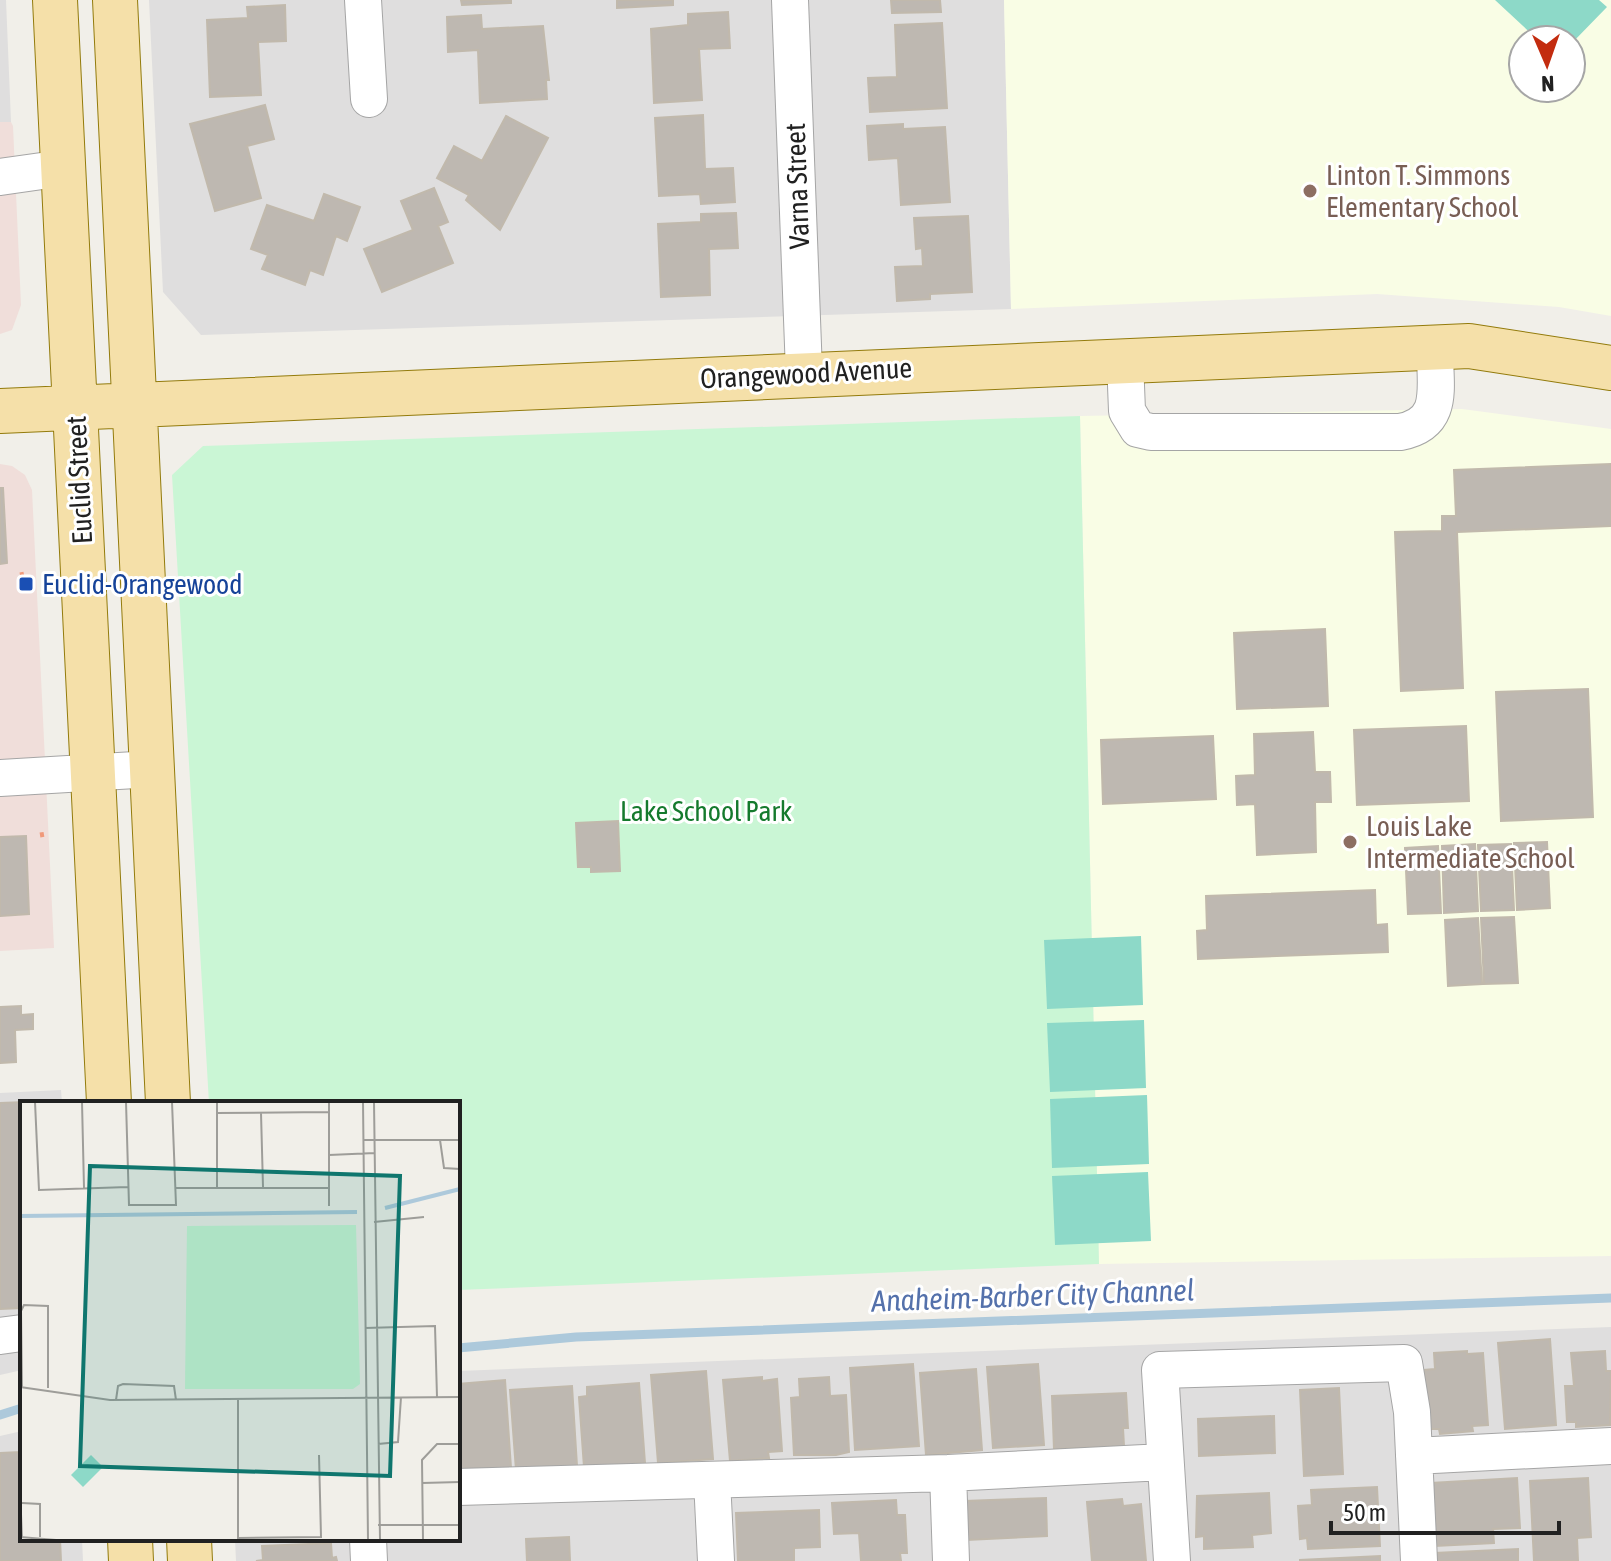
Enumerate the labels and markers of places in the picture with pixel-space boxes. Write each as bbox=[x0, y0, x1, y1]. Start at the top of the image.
place label: Linton T. Simmons Elementary School bbox=[1326, 159, 1519, 223]
marker: Linton T. Simmons Elementary School bbox=[1301, 182, 1319, 200]
place label: Euclid-Orangewood bbox=[42, 568, 243, 600]
marker: Euclid-Orangewood bbox=[17, 575, 35, 593]
place label: Louis Lake Intermediate School bbox=[1366, 810, 1575, 874]
marker: Louis Lake Intermediate School bbox=[1341, 833, 1359, 851]

